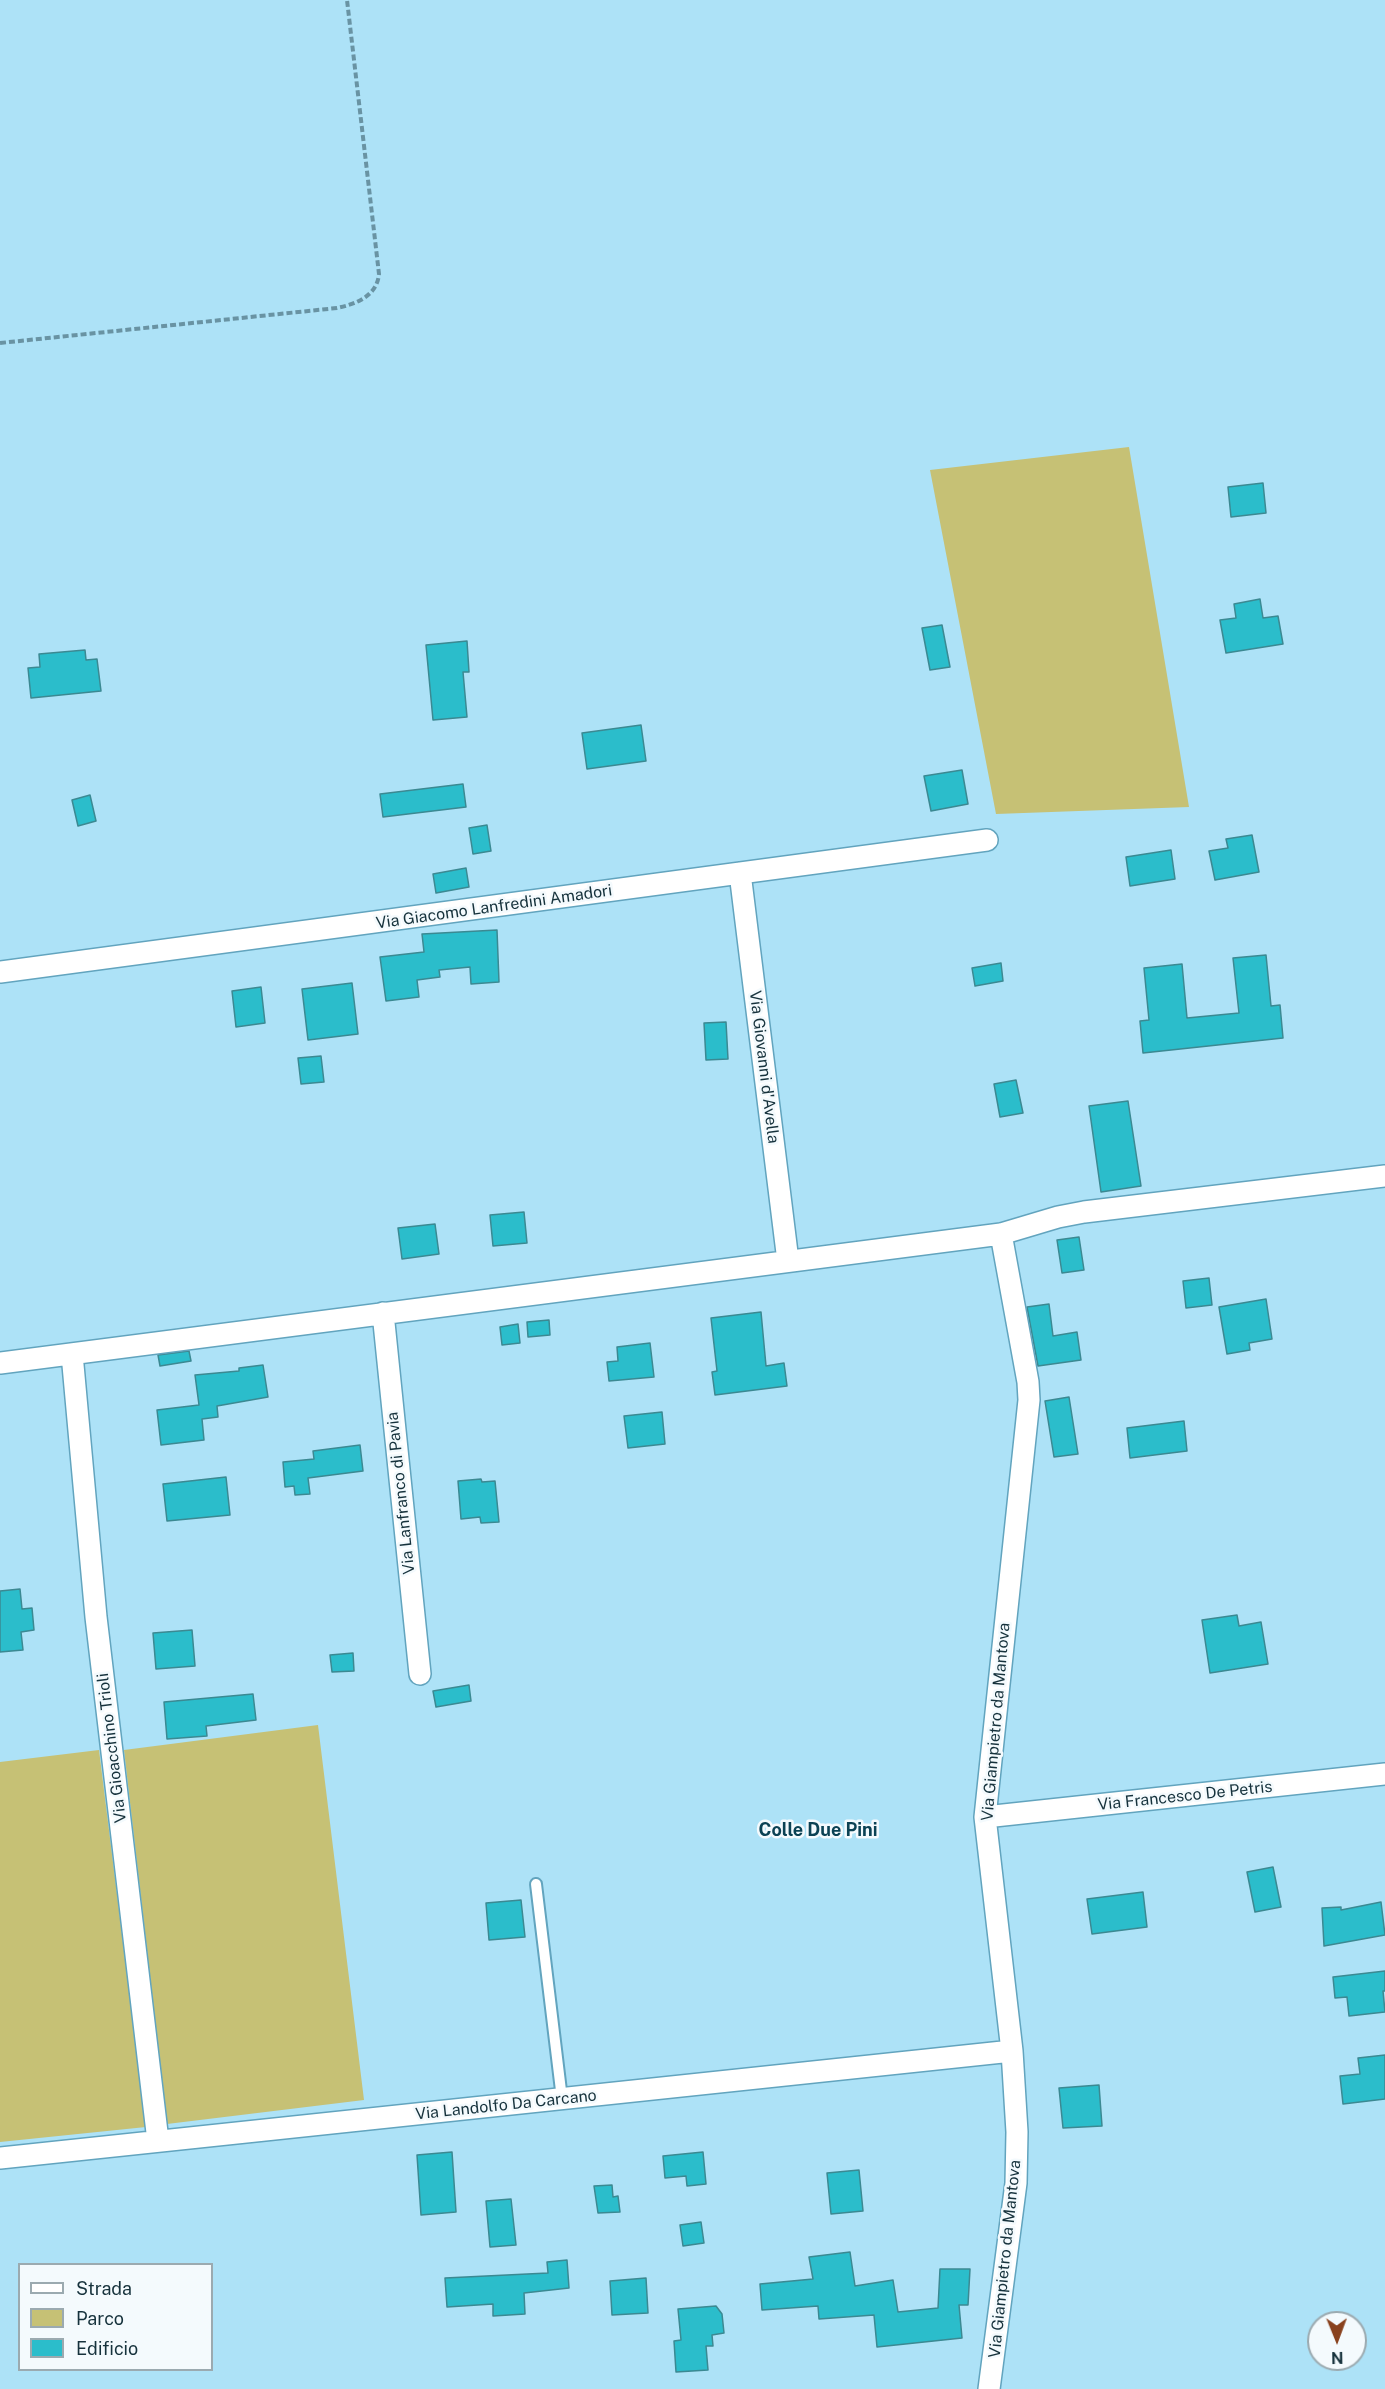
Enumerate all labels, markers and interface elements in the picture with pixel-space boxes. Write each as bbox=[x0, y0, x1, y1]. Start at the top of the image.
street label: Via Giacomo Lanfredini Amadori bbox=[375, 881, 613, 933]
street label: Via Giovanni d'Avella bbox=[745, 989, 783, 1145]
street label: Via Lanfranco di Pavia bbox=[383, 1411, 419, 1575]
street label: Via Giampietro da Mantova bbox=[978, 1622, 1014, 1822]
street label: Via Gioacchino Trioli bbox=[93, 1672, 131, 1824]
street label: Via Francesco De Petris bbox=[1097, 1777, 1273, 1815]
district label: Colle Due Pini bbox=[759, 1819, 877, 1841]
street label: Via Landolfo Da Carcano bbox=[414, 2086, 598, 2124]
street label: Via Giampietro da Mantova bbox=[985, 2159, 1025, 2359]
legend bbox=[18, 2263, 213, 2371]
text: Strada bbox=[76, 2278, 132, 2299]
text: Parco bbox=[76, 2308, 124, 2329]
north arrow bbox=[1307, 2311, 1367, 2371]
text: Edificio bbox=[76, 2338, 138, 2359]
text: N bbox=[1331, 2348, 1344, 2367]

